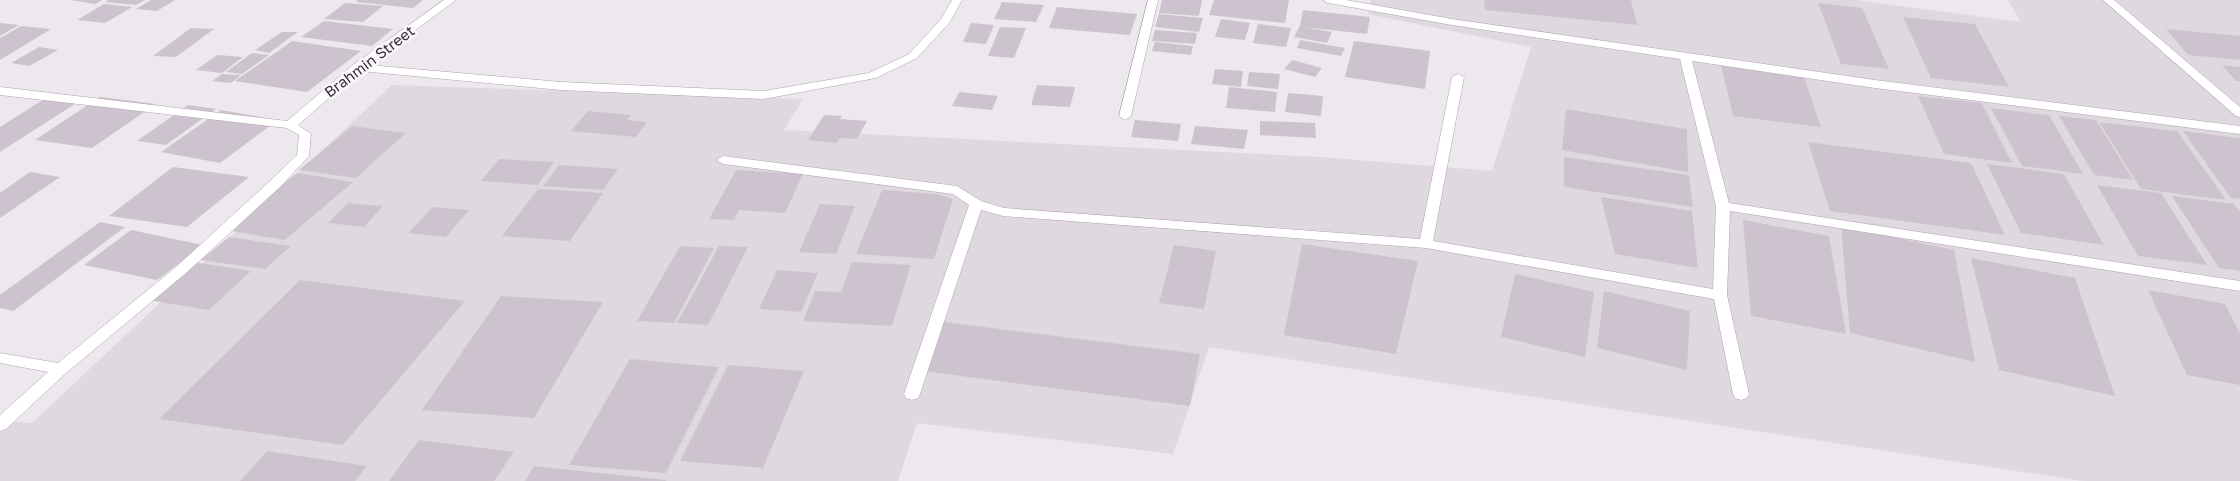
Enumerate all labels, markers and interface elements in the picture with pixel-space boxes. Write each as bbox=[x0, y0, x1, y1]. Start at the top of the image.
street label: Brahmin Street bbox=[320, 21, 418, 101]

